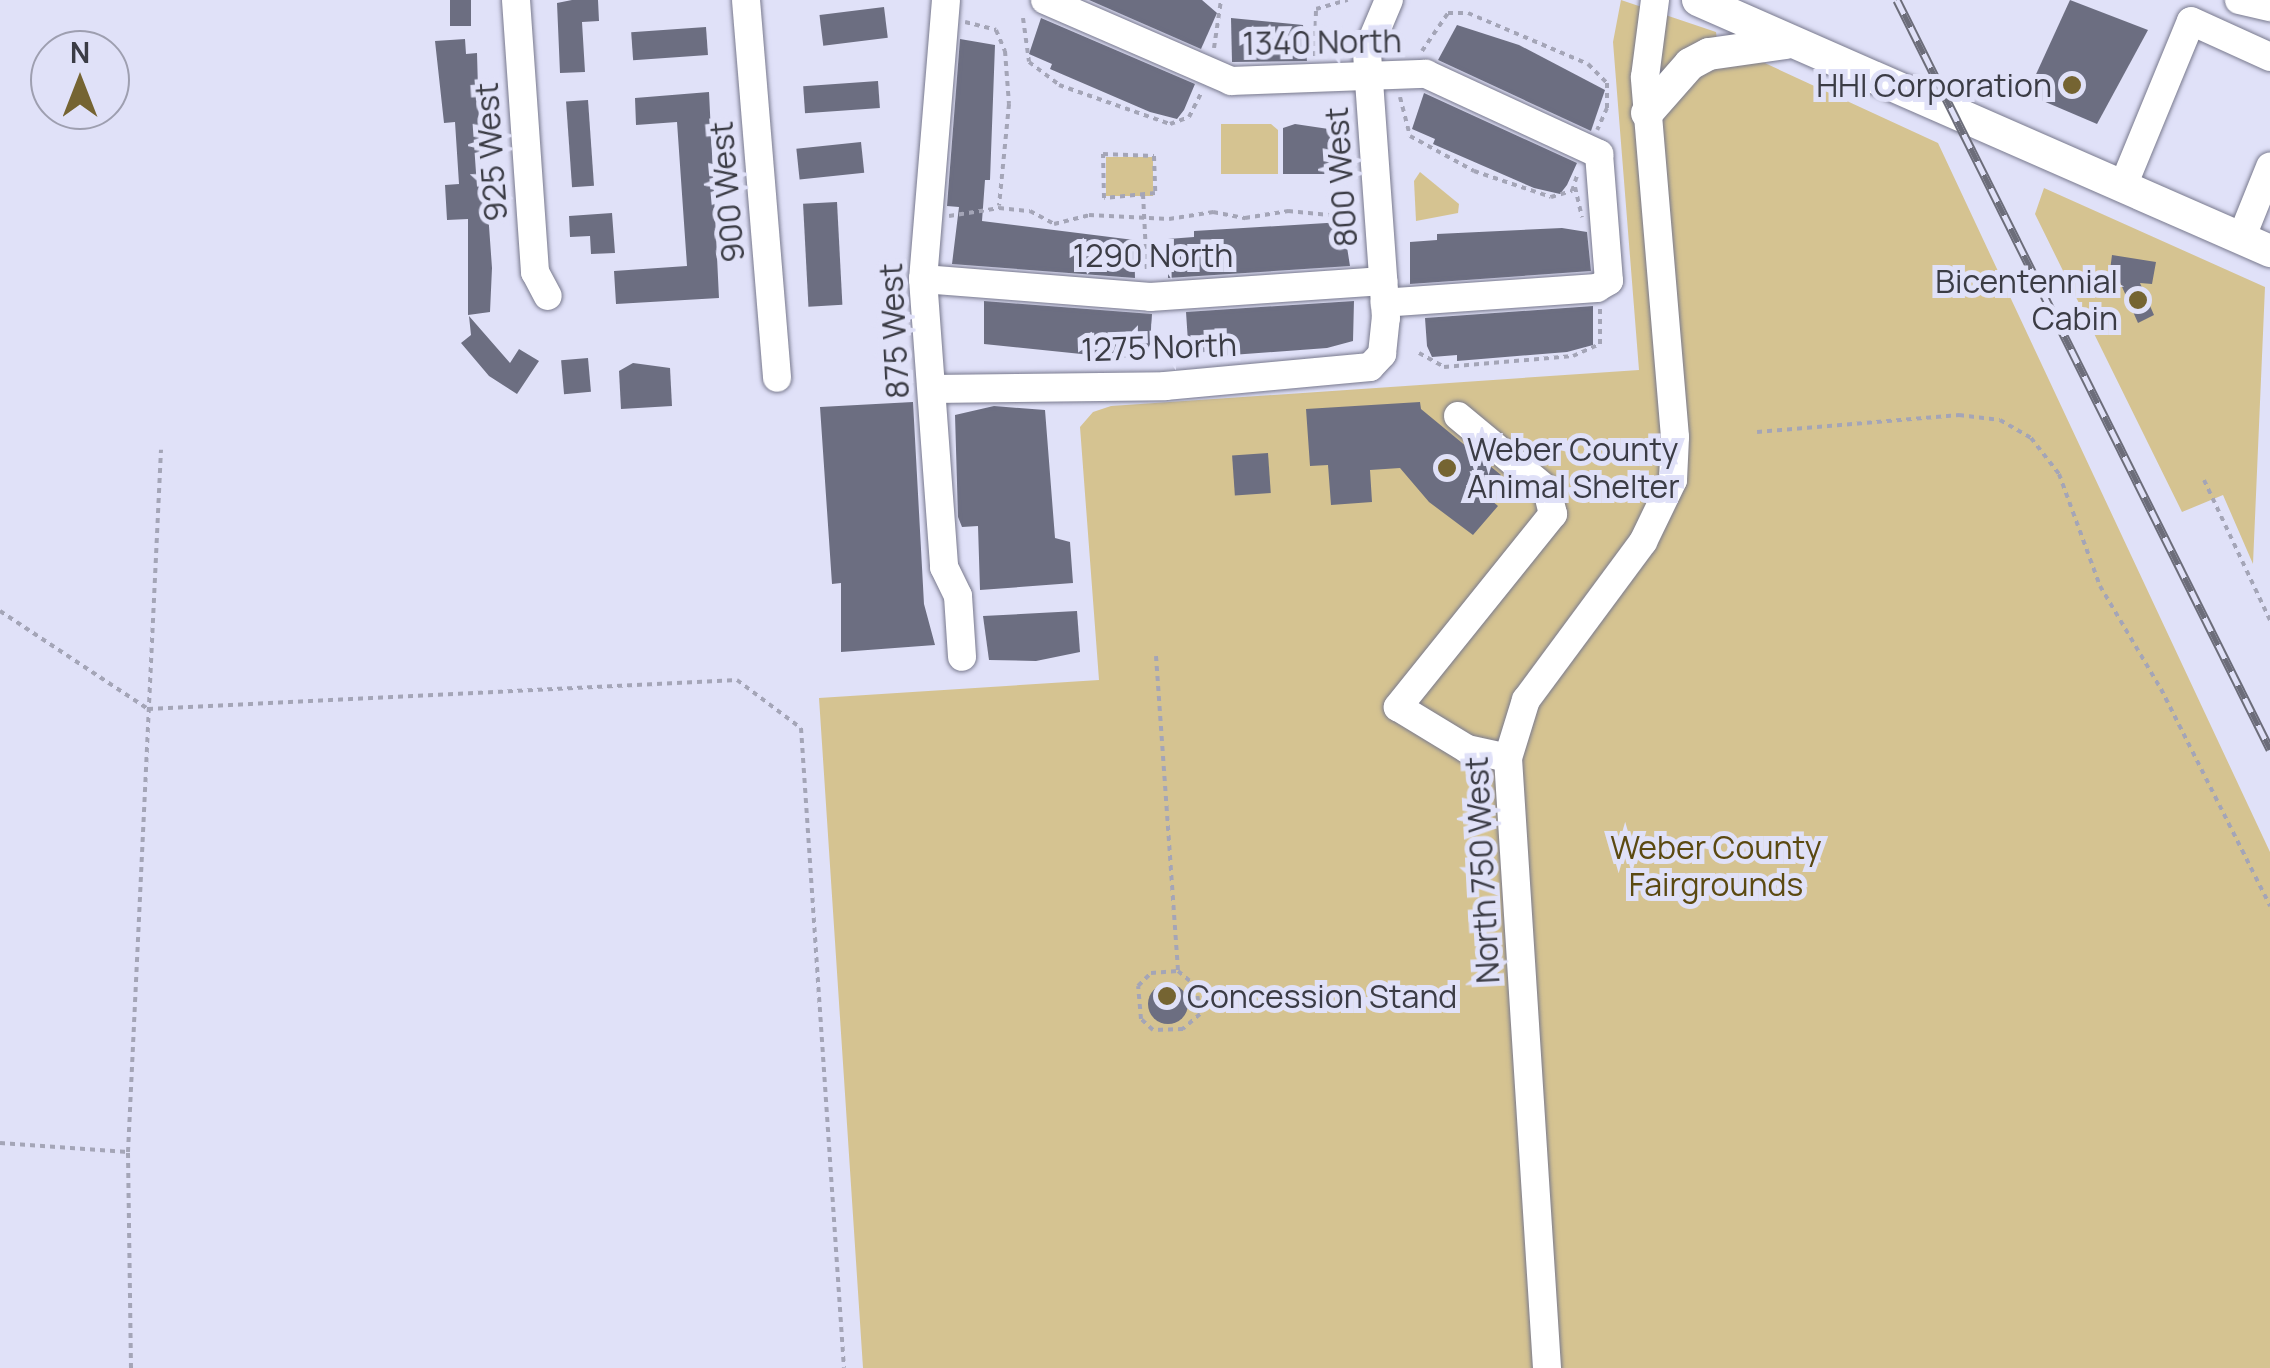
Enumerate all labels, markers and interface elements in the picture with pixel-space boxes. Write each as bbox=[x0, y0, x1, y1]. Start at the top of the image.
street label: 1340 North bbox=[1242, 21, 1402, 63]
north arrow bbox=[30, 30, 130, 130]
text: N bbox=[70, 33, 90, 71]
place label: HHI Corporation bbox=[1816, 66, 2052, 104]
marker: HHI Corporation bbox=[2061, 74, 2083, 96]
street label: 925 West bbox=[467, 81, 515, 223]
street label: 800 West bbox=[1317, 106, 1365, 248]
street label: 900 West bbox=[702, 120, 752, 264]
street label: 1290 North bbox=[1073, 236, 1233, 274]
street label: 875 West bbox=[871, 262, 917, 400]
place label: Bicentennial Cabin bbox=[1935, 263, 2118, 338]
marker: Bicentennial Cabin bbox=[2127, 289, 2149, 311]
street label: 1275 North bbox=[1080, 325, 1238, 369]
place label: Weber County Animal Shelter bbox=[1467, 431, 1680, 506]
marker: Weber County Animal Shelter bbox=[1436, 457, 1458, 479]
street label: North 750 West bbox=[1457, 755, 1507, 985]
park label: Weber County Fairgrounds bbox=[1610, 829, 1822, 904]
place label: Concession Stand bbox=[1187, 977, 1457, 1015]
marker: Concession Stand bbox=[1156, 985, 1178, 1007]

